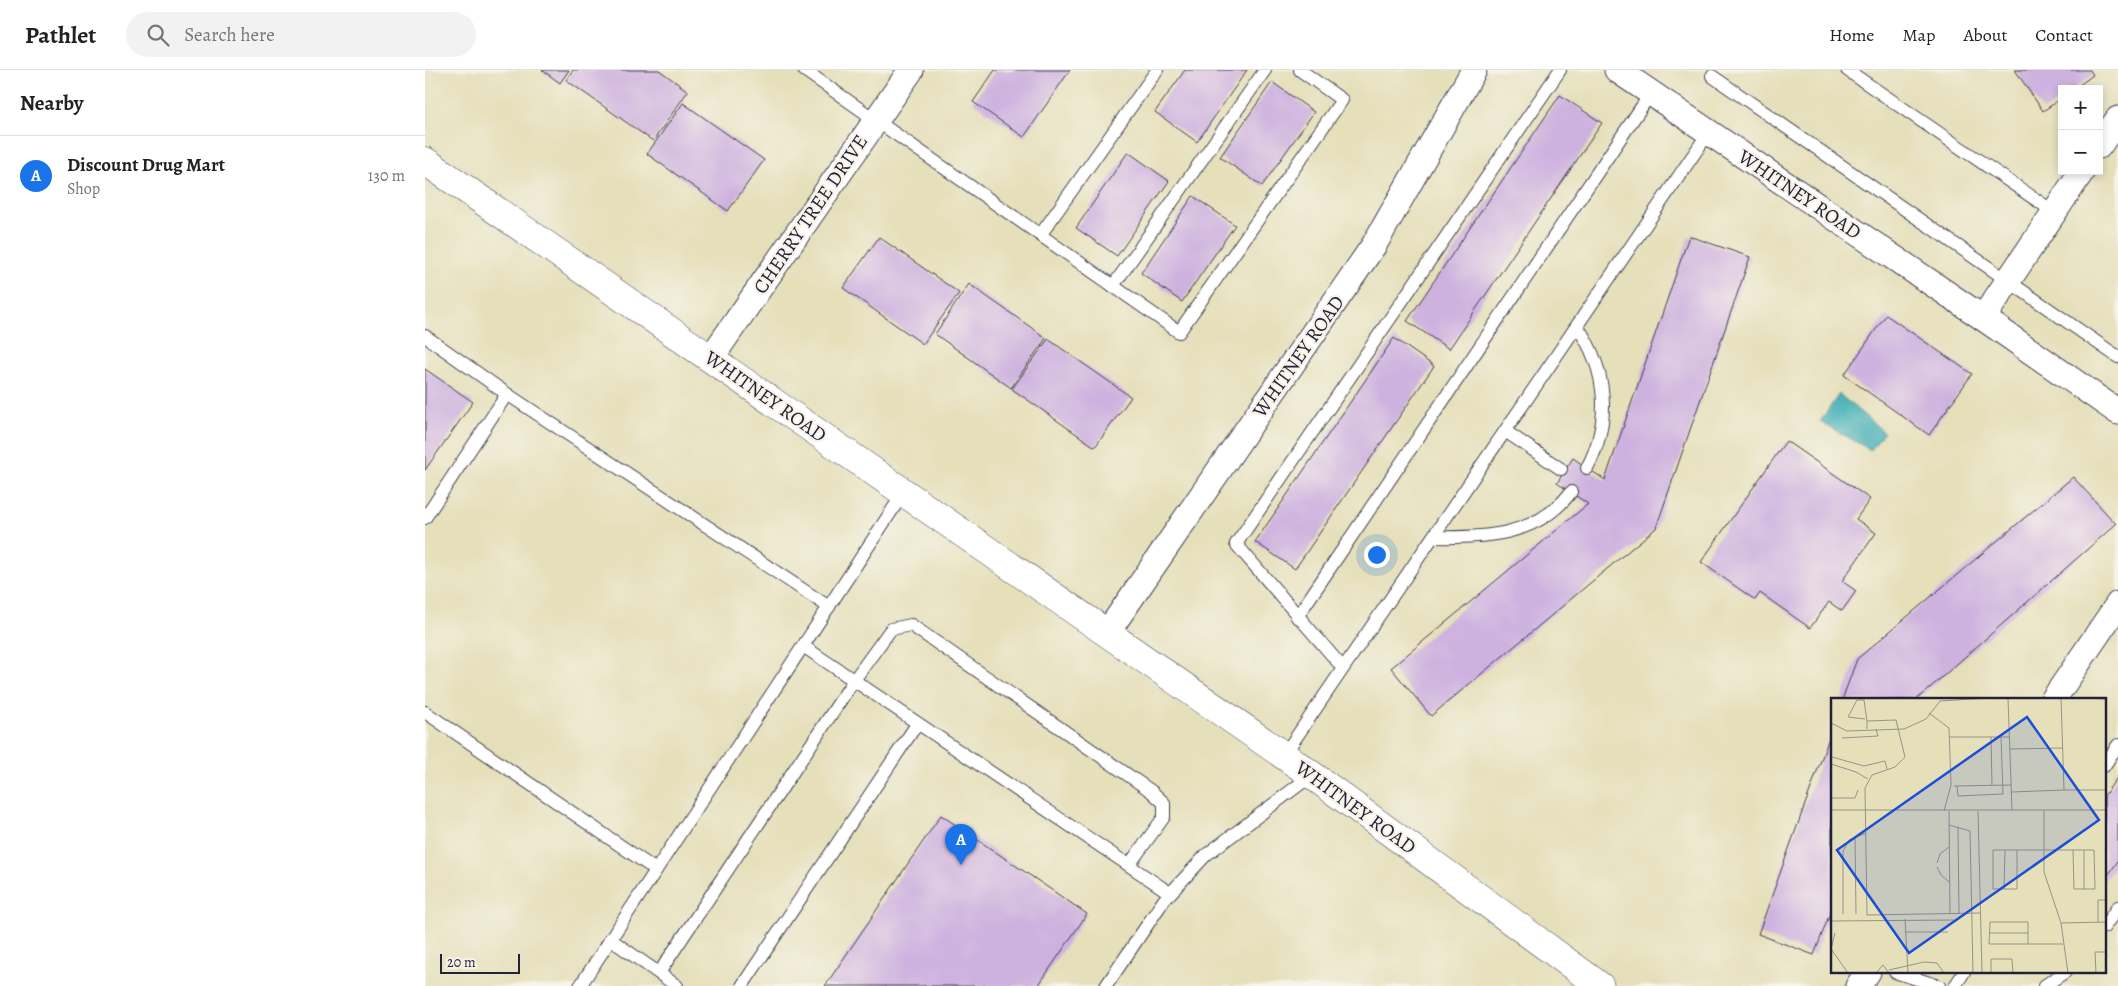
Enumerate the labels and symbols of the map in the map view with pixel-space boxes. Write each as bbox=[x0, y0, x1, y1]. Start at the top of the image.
street label: CHERRY TREE DRIVE bbox=[747, 129, 874, 299]
street label: WHITNEY ROAD bbox=[1732, 143, 1867, 246]
street label: WHITNEY ROAD bbox=[1246, 290, 1351, 423]
street label: WHITNEY ROAD bbox=[699, 344, 832, 449]
your location bbox=[1364, 542, 1390, 568]
inset map bbox=[1831, 698, 2105, 974]
street label: WHITNEY ROAD bbox=[1289, 754, 1422, 860]
pin: A bbox=[945, 824, 977, 865]
scale bar bbox=[440, 951, 520, 974]

